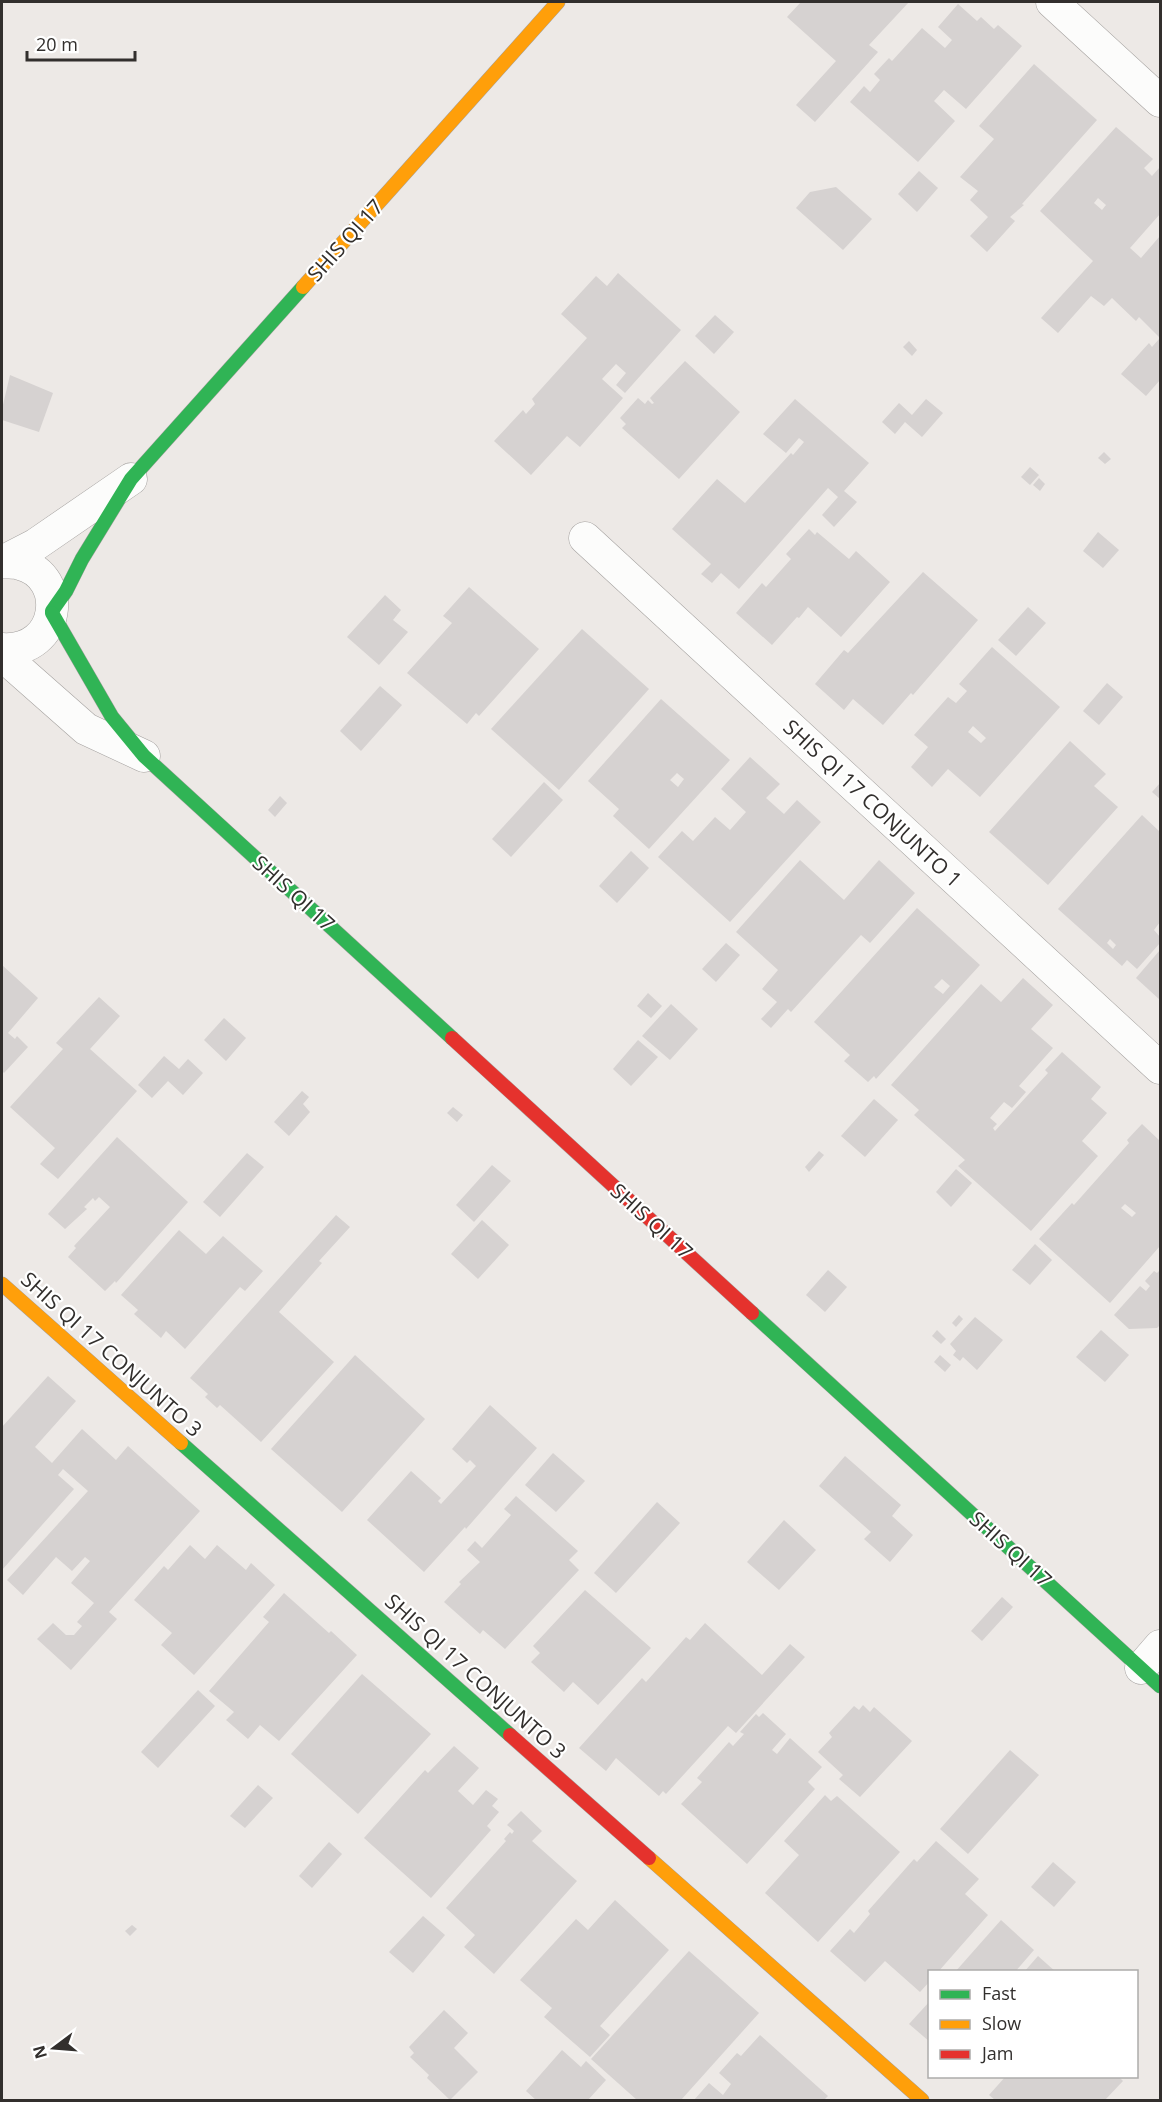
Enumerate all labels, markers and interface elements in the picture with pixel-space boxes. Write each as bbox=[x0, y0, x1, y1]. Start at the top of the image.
scale bar bbox=[27, 24, 135, 62]
text: 20 m bbox=[36, 32, 78, 56]
street label: SHIS QI 17 bbox=[301, 193, 389, 287]
street label: SHIS QI 17 CONJUNTO 1 bbox=[778, 713, 968, 893]
street label: SHIS QI 17 bbox=[247, 849, 341, 937]
street label: SHIS QI 17 bbox=[605, 1177, 699, 1265]
street label: SHIS QI 17 CONJUNTO 3 bbox=[16, 1265, 208, 1443]
street label: SHIS QI 17 bbox=[964, 1505, 1058, 1593]
street label: SHIS QI 17 CONJUNTO 3 bbox=[380, 1587, 572, 1765]
legend bbox=[928, 1970, 1138, 2078]
text: Fast bbox=[982, 1981, 1016, 2005]
text: Slow bbox=[982, 2011, 1021, 2035]
north arrow bbox=[24, 2018, 84, 2078]
text: Jam bbox=[980, 2041, 1014, 2065]
text: N bbox=[27, 2043, 52, 2061]

